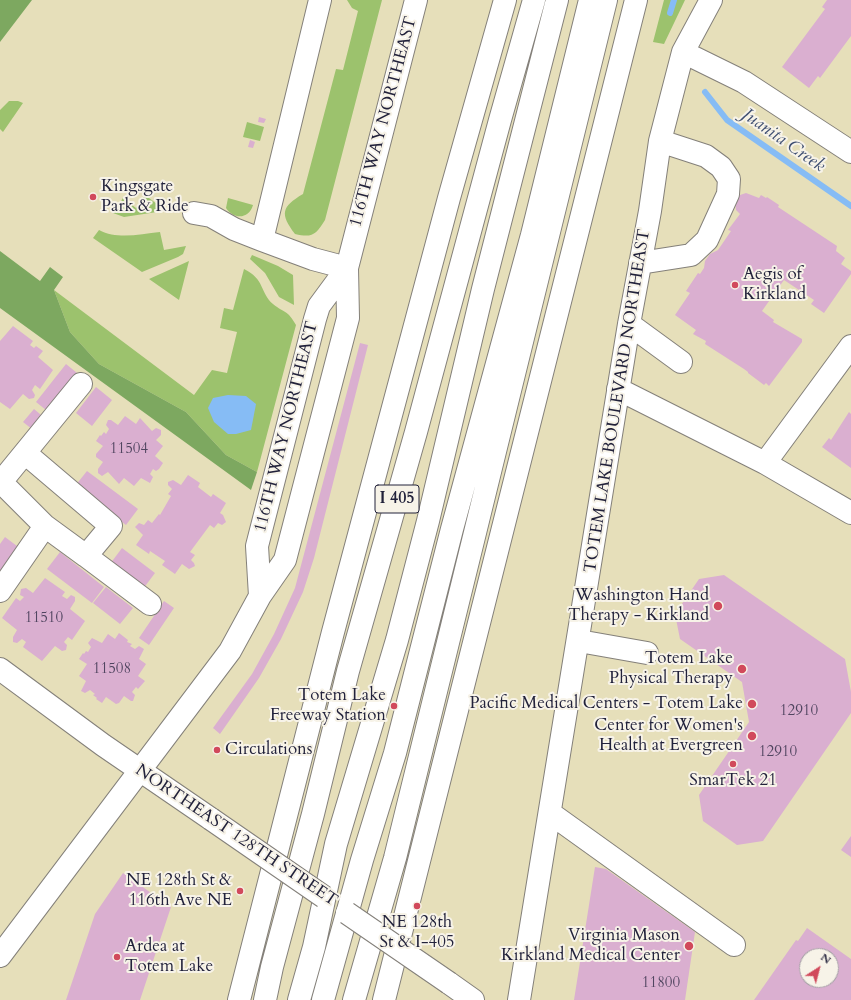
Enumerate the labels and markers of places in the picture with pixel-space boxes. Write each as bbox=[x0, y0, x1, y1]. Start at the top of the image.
place label: Kingsgate Park & Ride bbox=[101, 177, 189, 217]
marker: Kingsgate Park & Ride bbox=[88, 192, 98, 202]
place label: Aegis of Kirkland bbox=[743, 265, 806, 305]
marker: Aegis of Kirkland bbox=[730, 280, 740, 290]
place label: Washington Hand Therapy - Kirkland bbox=[568, 586, 709, 626]
marker: Washington Hand Therapy - Kirkland bbox=[712, 600, 724, 612]
place label: Totem Lake Physical Therapy bbox=[609, 649, 733, 689]
marker: Totem Lake Physical Therapy bbox=[736, 663, 748, 675]
place label: Totem Lake Freeway Station bbox=[270, 686, 386, 726]
place label: Pacific Medical Centers - Totem Lake bbox=[469, 694, 743, 714]
marker: Pacific Medical Centers - Totem Lake bbox=[746, 698, 758, 710]
marker: Totem Lake Freeway Station bbox=[389, 701, 399, 711]
place label: Center for Women's Health at Evergreen bbox=[594, 716, 743, 756]
marker: Center for Women's Health at Evergreen bbox=[746, 730, 758, 742]
place label: Circulations bbox=[225, 740, 312, 760]
marker: Circulations bbox=[212, 745, 222, 755]
marker: SmarTek 21 bbox=[728, 759, 738, 769]
place label: SmarTek 21 bbox=[689, 771, 777, 791]
place label: NE 128th St & 116th Ave NE bbox=[126, 871, 232, 911]
marker: NE 128th St & 116th Ave NE bbox=[235, 886, 245, 896]
marker: NE 128th St & I-405 bbox=[412, 901, 422, 911]
place label: NE 128th St & I-405 bbox=[379, 913, 455, 953]
place label: Virginia Mason Kirkland Medical Center bbox=[501, 926, 680, 966]
place label: Ardea at Totem Lake bbox=[125, 937, 213, 977]
marker: Virginia Mason Kirkland Medical Center bbox=[683, 940, 695, 952]
marker: Ardea at Totem Lake bbox=[112, 952, 122, 962]

